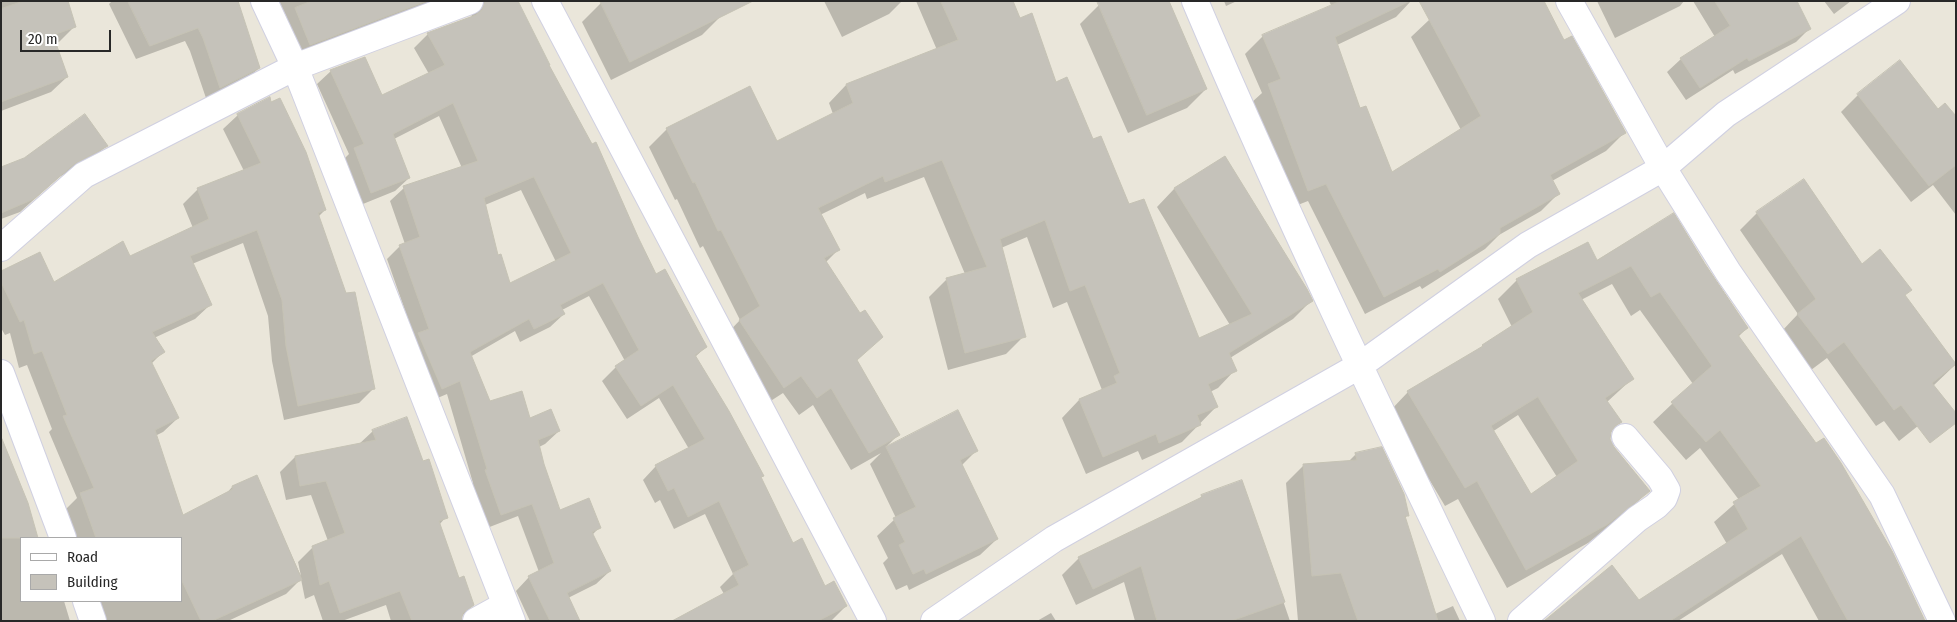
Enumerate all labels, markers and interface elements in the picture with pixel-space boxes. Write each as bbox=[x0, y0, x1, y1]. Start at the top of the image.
scale bar bbox=[22, 20, 114, 52]
text: 20 m bbox=[28, 30, 58, 48]
legend bbox=[20, 537, 182, 602]
text: Road bbox=[67, 548, 98, 566]
text: Building bbox=[67, 573, 118, 591]

